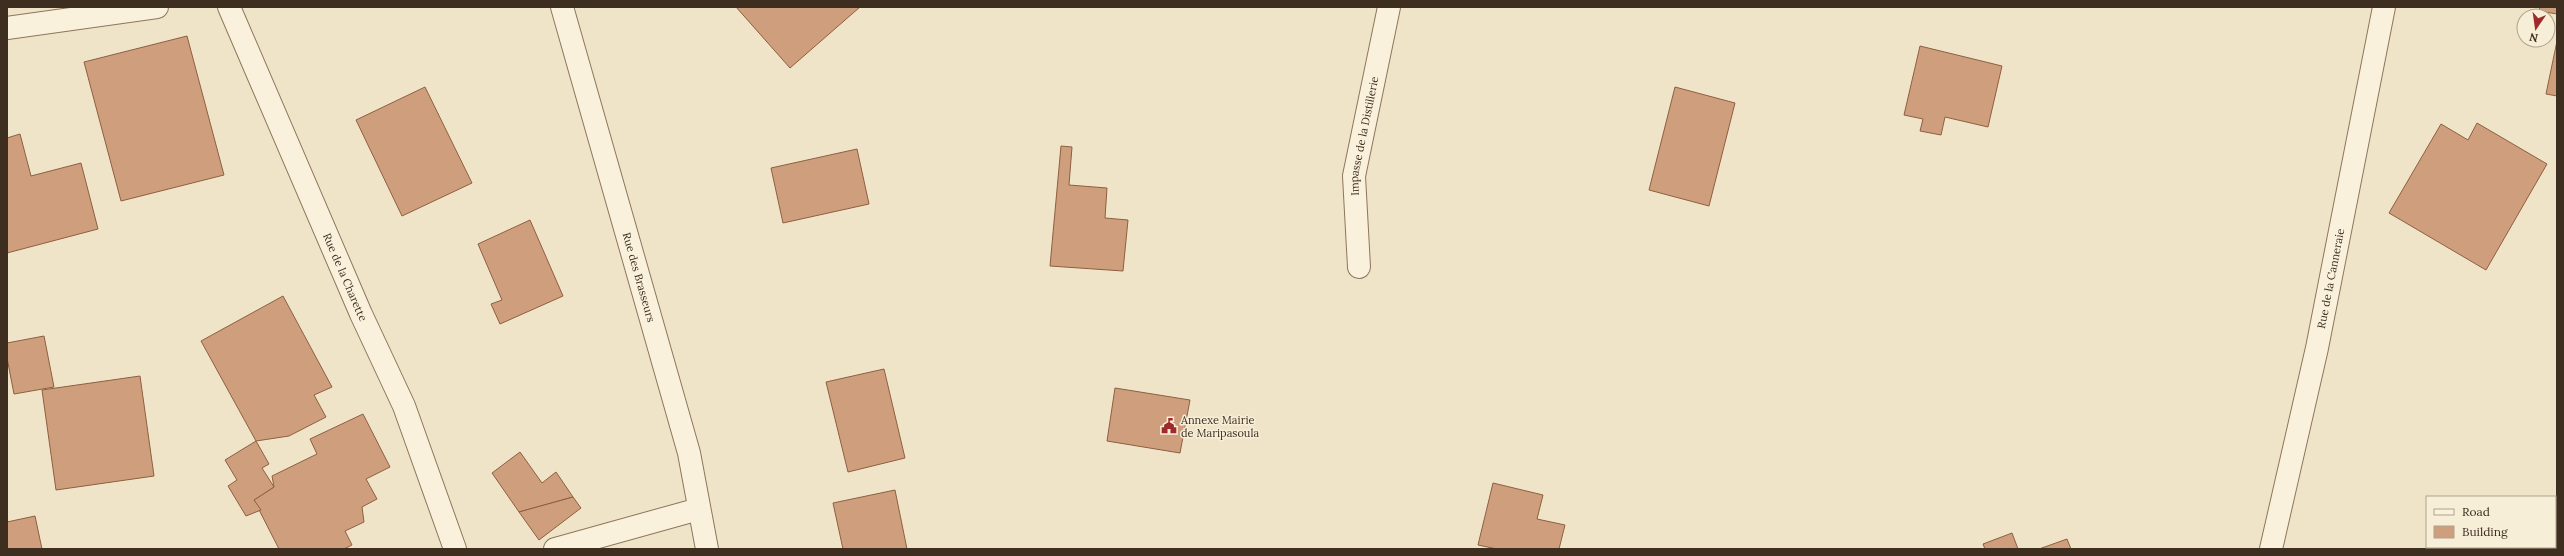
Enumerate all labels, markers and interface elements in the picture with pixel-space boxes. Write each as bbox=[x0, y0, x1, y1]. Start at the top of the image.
north arrow bbox=[2516, 8, 2556, 48]
text: N bbox=[2528, 30, 2539, 46]
street label: Impasse de la Distillerie bbox=[1347, 75, 1381, 196]
street label: Rue de la Canneraie bbox=[2314, 227, 2347, 330]
street label: Rue de la Charette bbox=[320, 231, 370, 323]
street label: Rue des Brasseurs bbox=[620, 231, 658, 324]
place label: Annexe Mairie de Maripasoula bbox=[1180, 413, 1259, 440]
public building icon: Annexe Mairie de Maripasoula bbox=[1160, 417, 1178, 435]
legend bbox=[2426, 496, 2556, 548]
text: Road bbox=[2462, 504, 2490, 519]
text: Building bbox=[2462, 524, 2508, 539]

